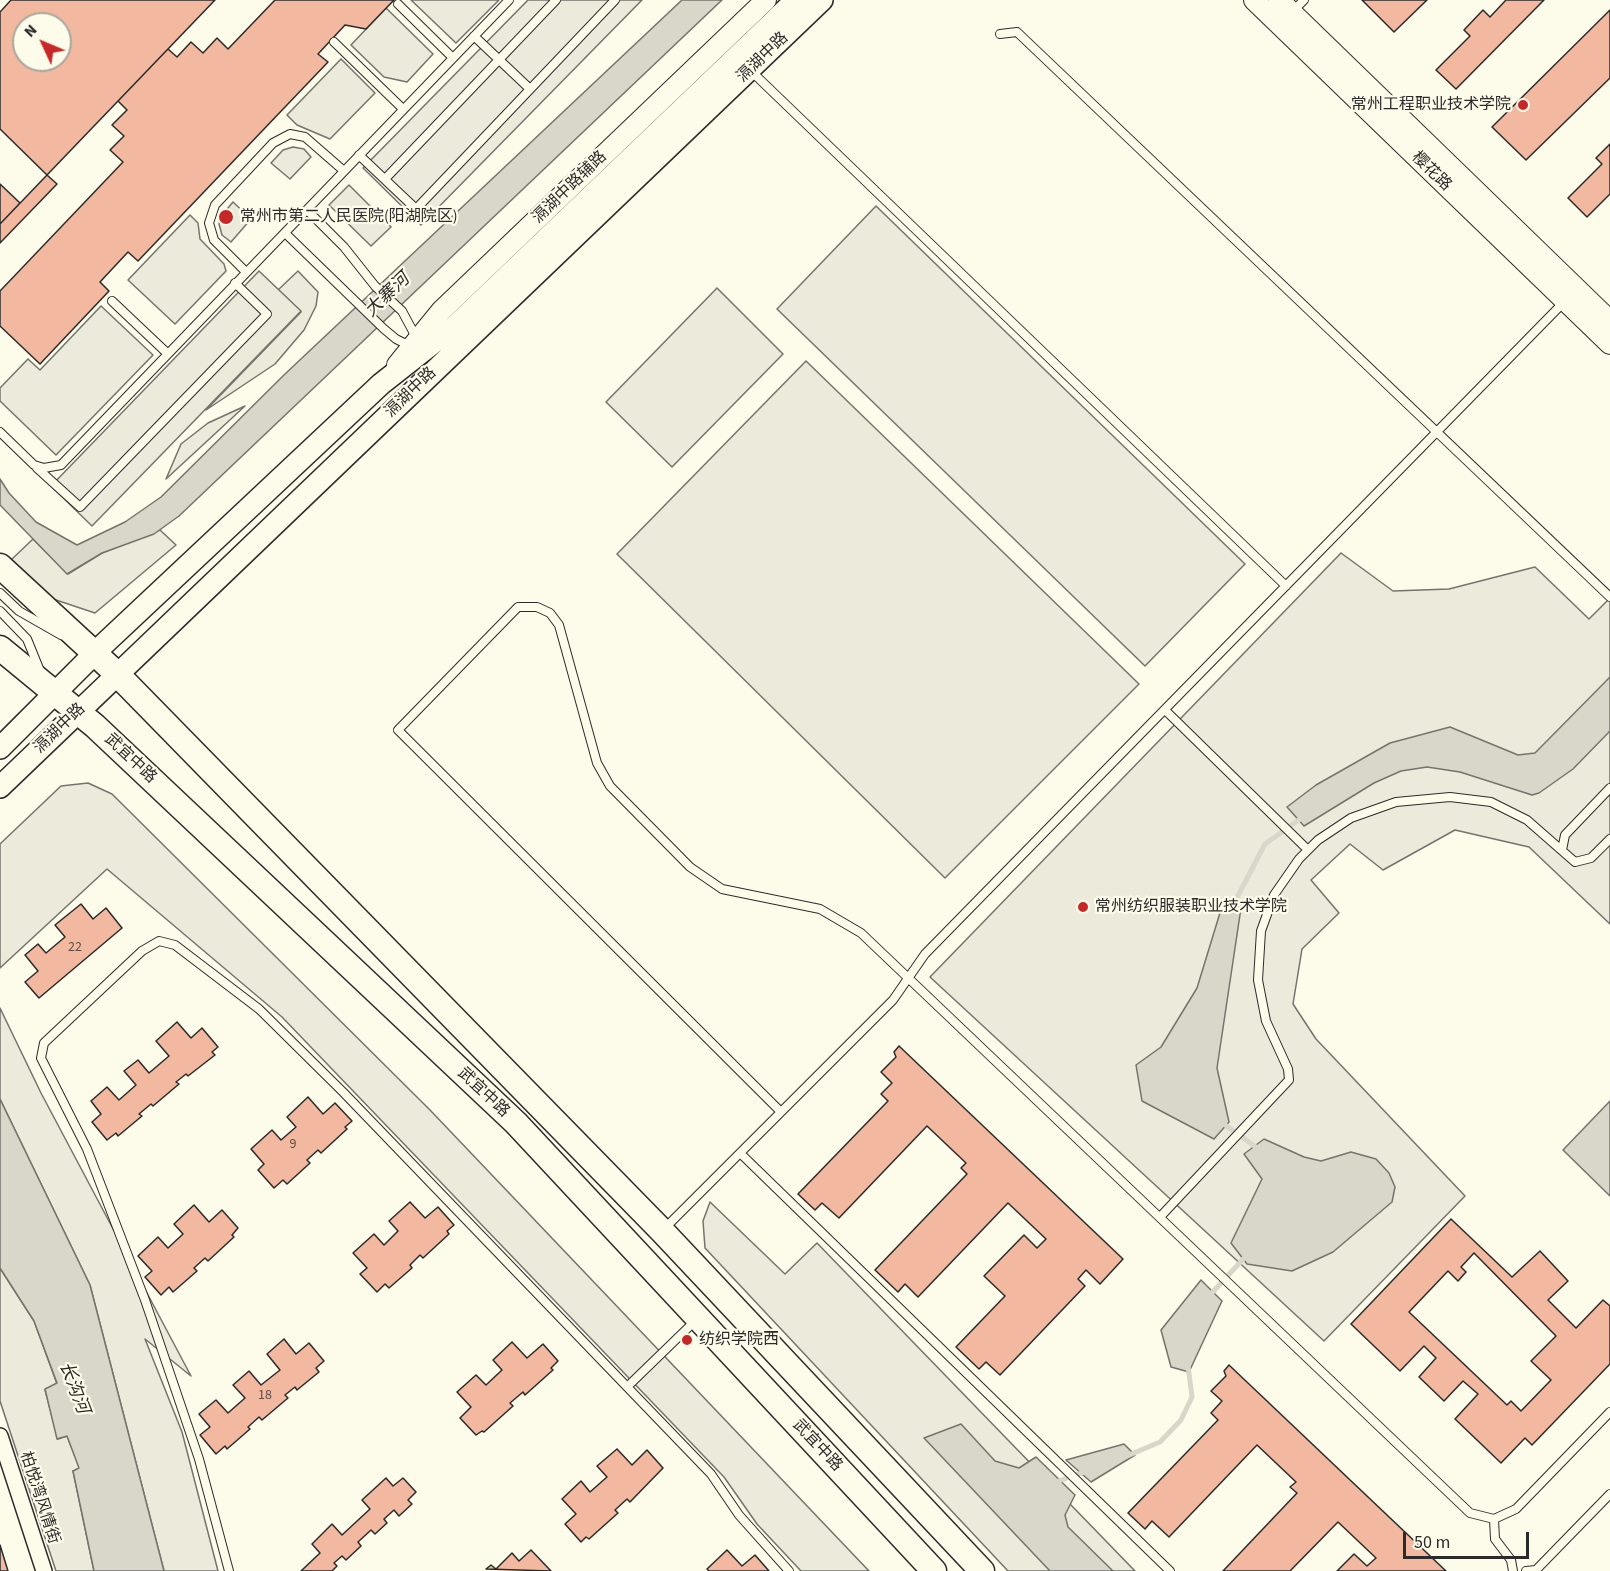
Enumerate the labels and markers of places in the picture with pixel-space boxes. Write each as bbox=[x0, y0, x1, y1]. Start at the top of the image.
place label: 常州工程职业技术学院 bbox=[1351, 95, 1511, 115]
marker: 常州工程职业技术学院 bbox=[1516, 98, 1530, 112]
place label: 常州市第二人民医院(阳湖院区) bbox=[240, 207, 458, 227]
marker: 常州市第二人民医院(阳湖院区) bbox=[217, 208, 235, 226]
place label: 常州纺织服装职业技术学院 bbox=[1095, 897, 1287, 917]
marker: 常州纺织服装职业技术学院 bbox=[1076, 900, 1090, 914]
place label: 纺织学院西 bbox=[699, 1330, 779, 1350]
marker: 纺织学院西 bbox=[680, 1333, 694, 1347]

